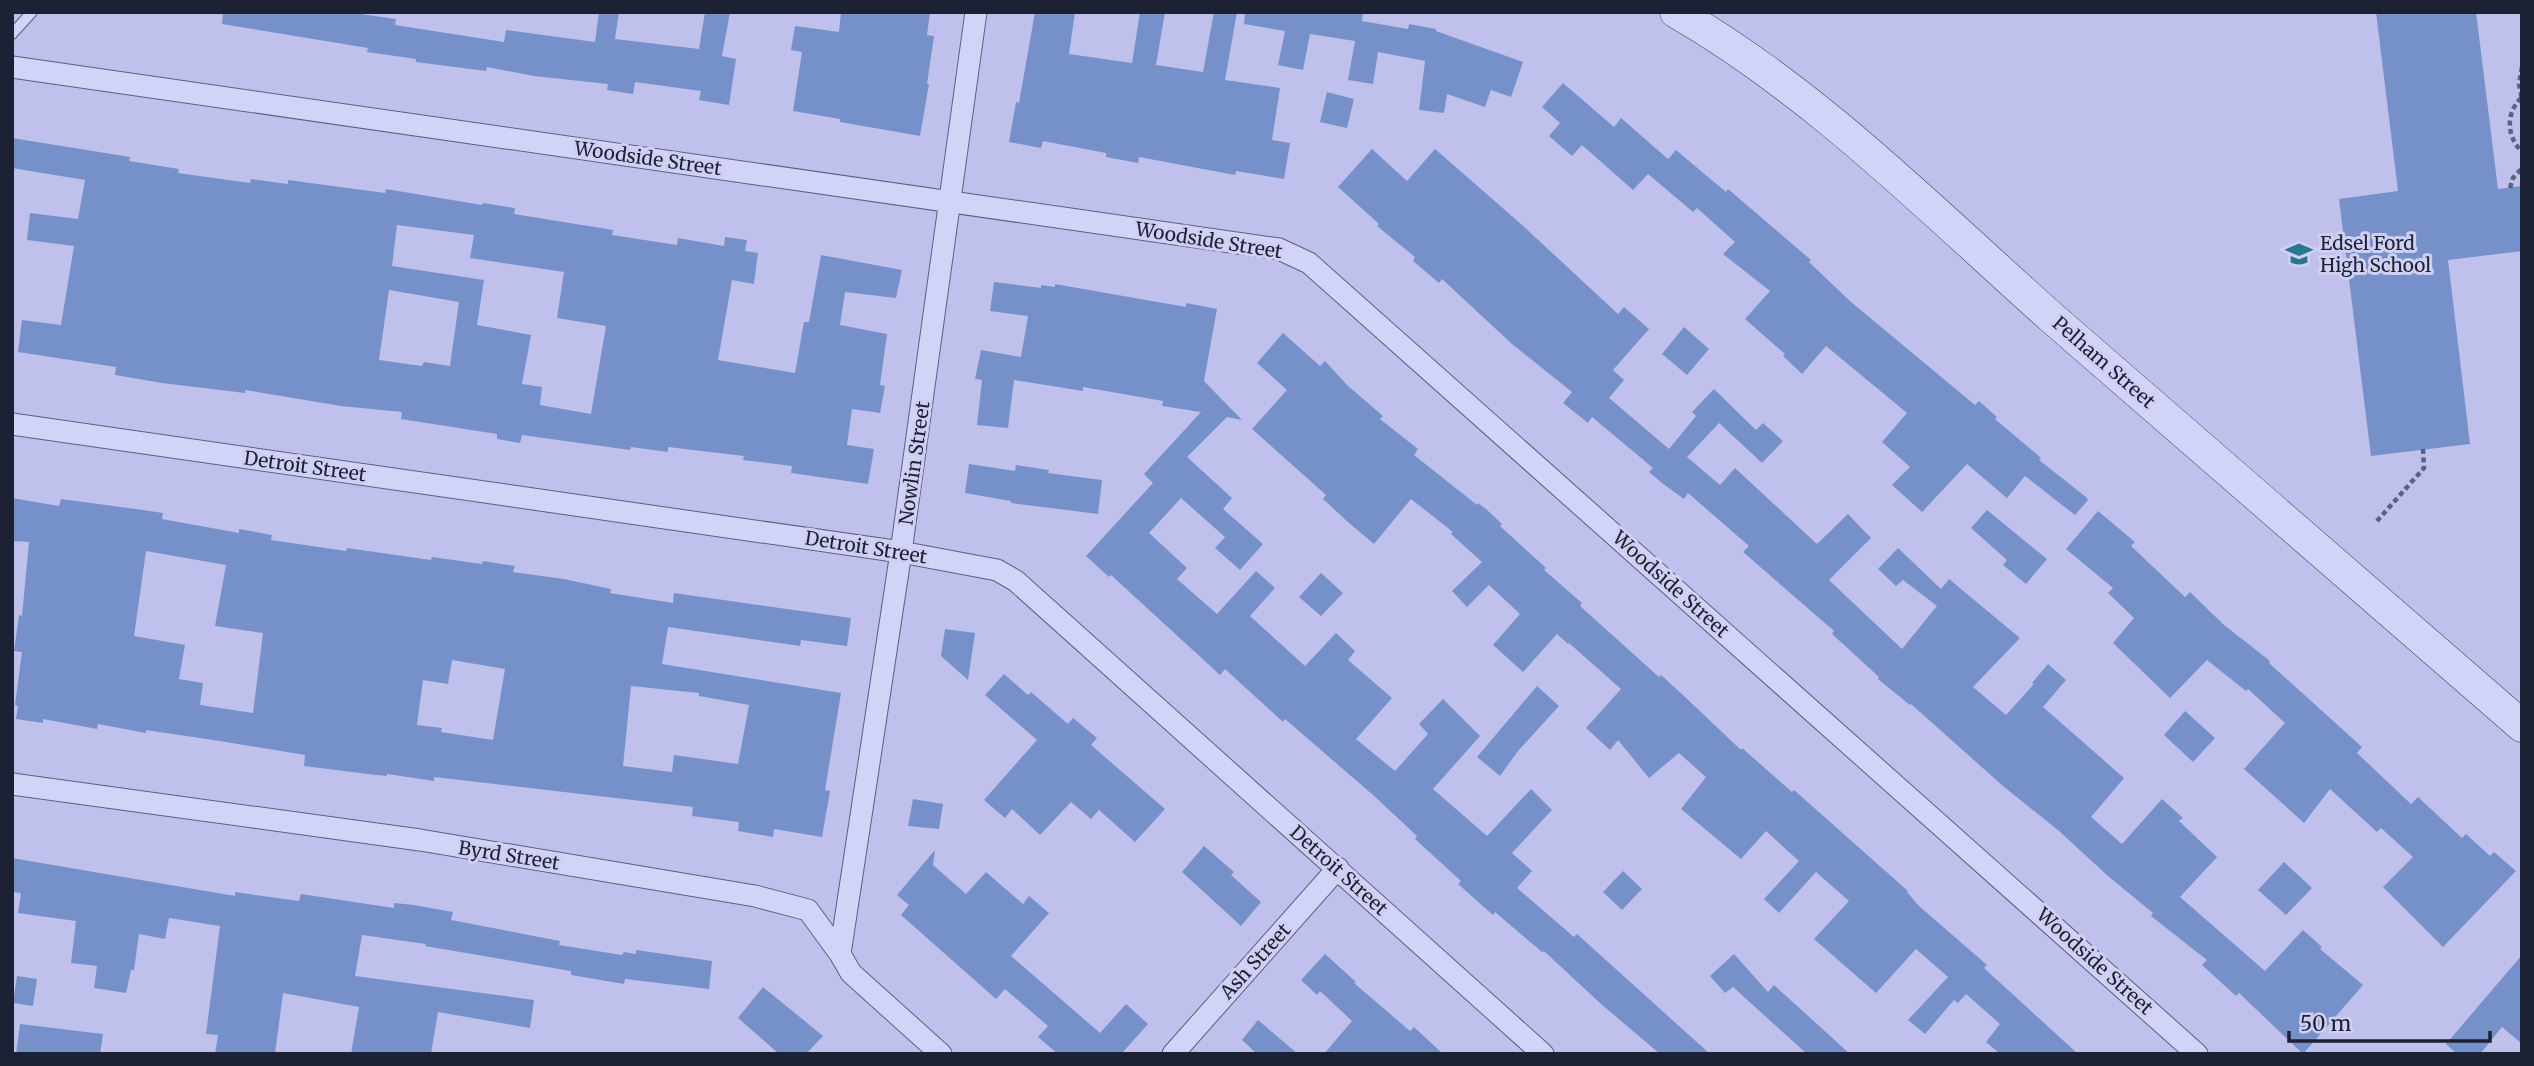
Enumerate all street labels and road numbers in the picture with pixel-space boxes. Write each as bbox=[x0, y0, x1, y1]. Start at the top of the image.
street label: Woodside Street bbox=[572, 136, 724, 180]
street label: Woodside Street bbox=[1133, 216, 1285, 264]
street label: Pelham Street bbox=[2048, 311, 2161, 413]
street label: Nowlin Street bbox=[893, 399, 935, 527]
street label: Detroit Street bbox=[242, 446, 368, 487]
street label: Woodside Street bbox=[1607, 525, 1735, 643]
street label: Detroit Street bbox=[803, 526, 929, 569]
street label: Detroit Street bbox=[1285, 820, 1393, 921]
street label: Byrd Street bbox=[457, 835, 562, 875]
street label: Woodside Street bbox=[2031, 902, 2159, 1020]
street label: Ash Street bbox=[1214, 918, 1296, 1005]

